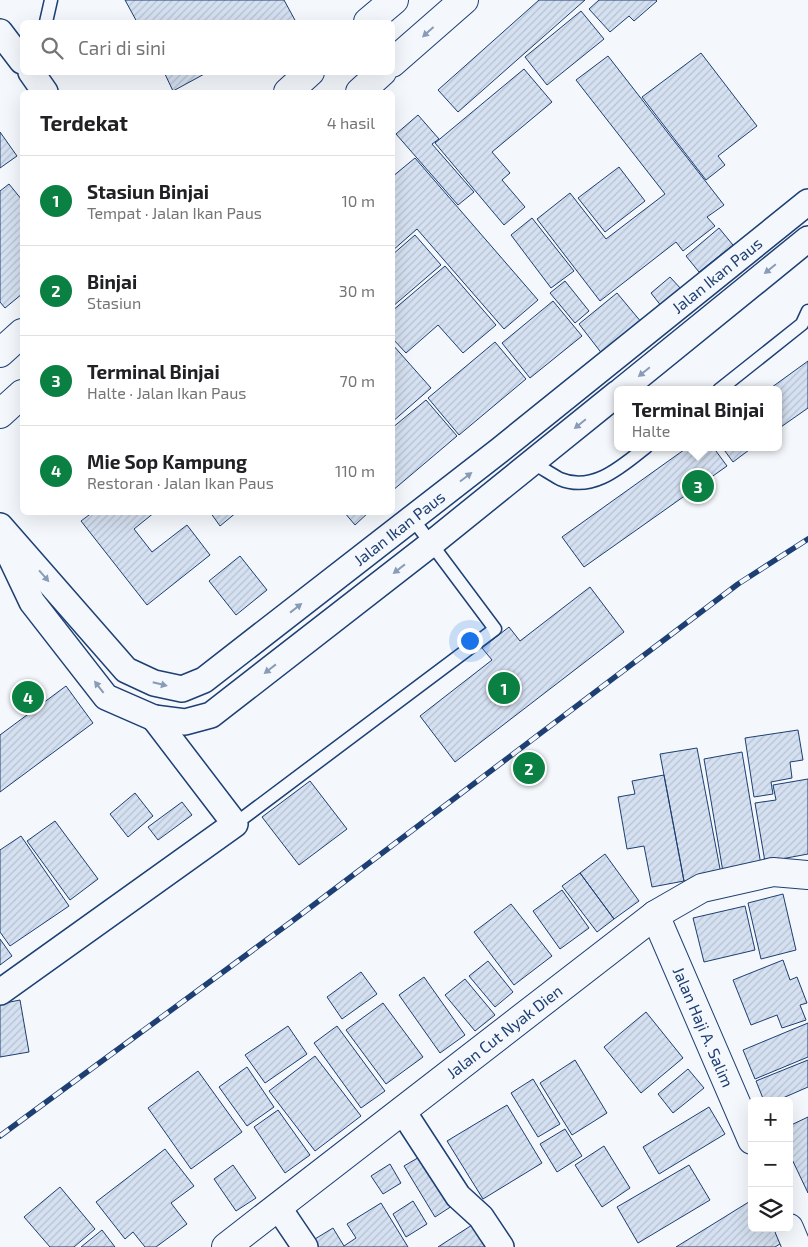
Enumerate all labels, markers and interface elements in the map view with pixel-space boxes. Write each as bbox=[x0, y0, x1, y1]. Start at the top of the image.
search box bbox=[20, 20, 395, 75]
one-way arrow bbox=[422, 26, 435, 37]
icon: search bbox=[38, 34, 66, 62]
text: Cari di sini bbox=[78, 36, 166, 59]
text: Terdekat bbox=[40, 110, 128, 135]
text: 4 hasil bbox=[327, 113, 375, 132]
text: Stasiun Binjai bbox=[87, 180, 209, 203]
text: 1 bbox=[53, 191, 59, 210]
text: 10 m bbox=[341, 191, 375, 210]
text: Tempat · Jalan Ikan Paus bbox=[87, 203, 262, 222]
street label: Jalan Ikan Paus bbox=[668, 233, 765, 317]
one-way arrow bbox=[764, 264, 777, 275]
text: Binjai bbox=[87, 270, 137, 293]
text: 2 bbox=[51, 281, 61, 300]
text: 30 m bbox=[339, 281, 375, 300]
text: Stasiun bbox=[87, 293, 141, 312]
text: Terminal Binjai bbox=[87, 360, 220, 383]
one-way arrow bbox=[638, 366, 651, 377]
text: 3 bbox=[51, 371, 61, 390]
text: 70 m bbox=[340, 371, 375, 390]
text: Halte · Jalan Ikan Paus bbox=[87, 383, 246, 402]
popup bbox=[614, 386, 782, 451]
text: Terminal Binjai bbox=[632, 398, 764, 421]
one-way arrow bbox=[574, 419, 587, 430]
text: Halte bbox=[632, 421, 670, 440]
text: Mie Sop Kampung bbox=[87, 450, 247, 473]
text: 4 bbox=[51, 461, 61, 480]
text: 110 m bbox=[335, 461, 375, 480]
pin: 3 bbox=[682, 467, 714, 505]
one-way arrow bbox=[459, 471, 472, 482]
text: Restoran · Jalan Ikan Paus bbox=[87, 473, 274, 492]
street label: Jalan Ikan Paus bbox=[350, 487, 448, 569]
one-way arrow bbox=[392, 564, 405, 575]
one-way arrow bbox=[38, 569, 49, 582]
one-way arrow bbox=[289, 603, 302, 614]
your location bbox=[457, 628, 483, 654]
one-way arrow bbox=[264, 663, 277, 674]
pin: 1 bbox=[488, 669, 520, 707]
pin: 4 bbox=[12, 678, 44, 716]
one-way arrow bbox=[153, 680, 168, 688]
one-way arrow bbox=[93, 681, 104, 694]
pin: 2 bbox=[513, 749, 545, 787]
street label: Jalan Haji A. Salim bbox=[669, 964, 738, 1090]
street label: Jalan Cut Nyak Dien bbox=[442, 980, 566, 1082]
map controls bbox=[748, 1097, 793, 1232]
button: + bbox=[748, 1097, 793, 1142]
button: − bbox=[748, 1142, 793, 1187]
button: layers bbox=[748, 1187, 793, 1232]

